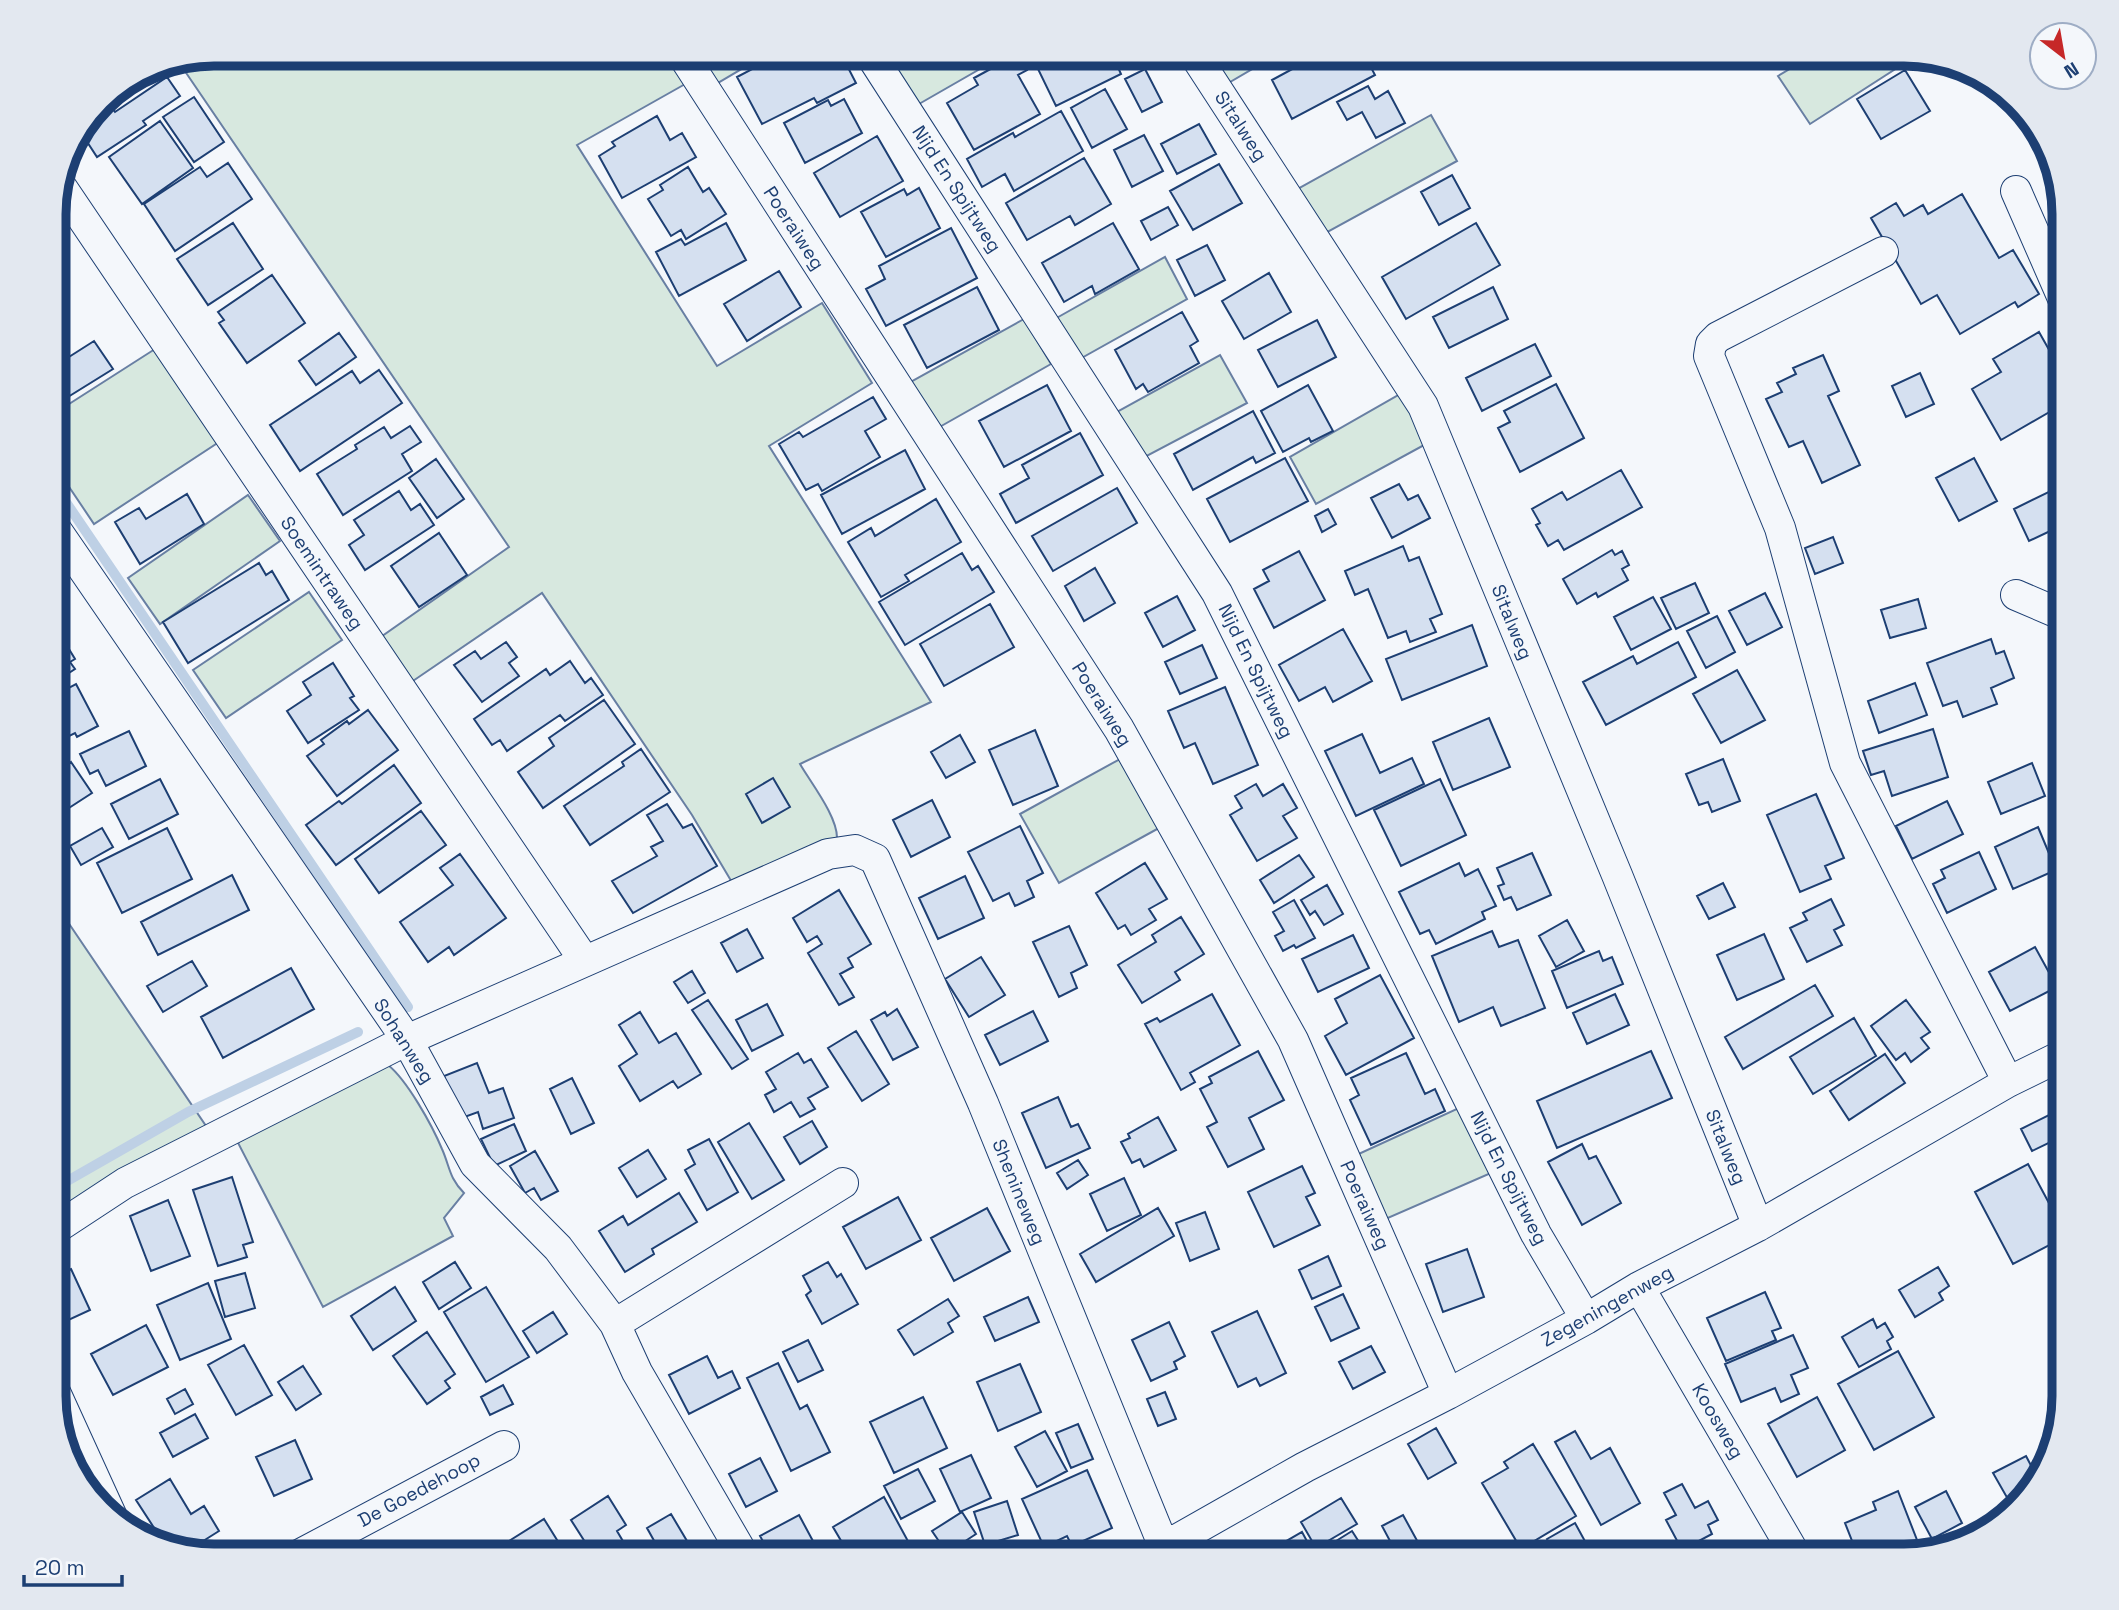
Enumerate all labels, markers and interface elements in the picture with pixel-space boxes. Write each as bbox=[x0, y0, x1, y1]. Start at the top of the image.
north arrow bbox=[2028, 21, 2098, 91]
text: N bbox=[2060, 56, 2083, 84]
street label: Sitalweg bbox=[1209, 86, 1273, 166]
street label: Nijd En Spijtweg bbox=[907, 121, 1007, 257]
street label: Poeraiweg bbox=[758, 181, 830, 275]
street label: Soemintraweg bbox=[275, 511, 369, 635]
street label: Sitalweg bbox=[1486, 581, 1538, 663]
street label: Nijd En Spijtweg bbox=[1213, 600, 1299, 742]
street label: Poeraiweg bbox=[1066, 657, 1138, 751]
street label: Sohanweg bbox=[368, 994, 440, 1088]
street label: Sitalweg bbox=[1700, 1106, 1752, 1188]
street label: Nijd En Spijtweg bbox=[1465, 1107, 1553, 1249]
street label: Shenineweg bbox=[986, 1135, 1052, 1249]
street label: Poeraiweg bbox=[1334, 1157, 1396, 1253]
street label: Zegeningenweg bbox=[1537, 1259, 1677, 1353]
street label: Koosweg bbox=[1686, 1379, 1750, 1463]
street label: De Goedehoop bbox=[353, 1447, 485, 1533]
scale bar bbox=[24, 1544, 122, 1588]
text: 20 m bbox=[35, 1554, 85, 1581]

